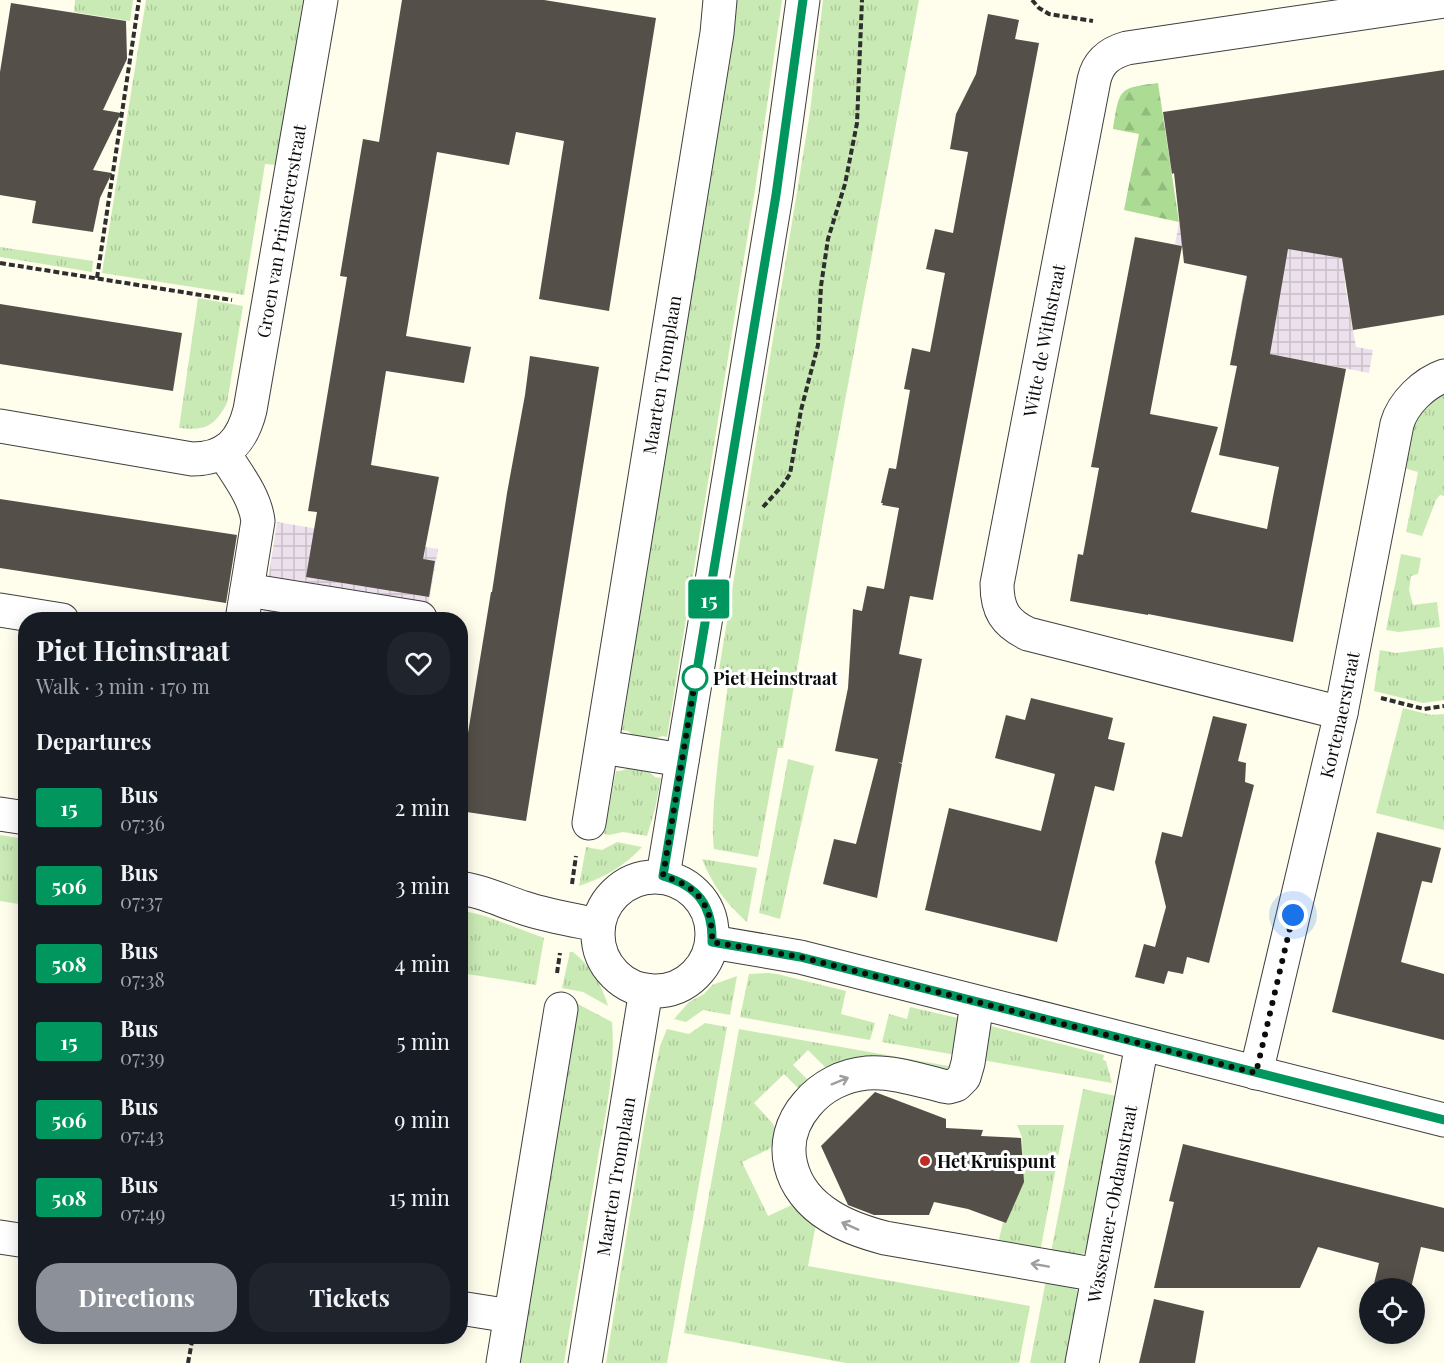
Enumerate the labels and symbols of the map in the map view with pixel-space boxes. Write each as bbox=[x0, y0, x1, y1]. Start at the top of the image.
street label: Groen van Prinstererstraat bbox=[251, 122, 311, 340]
street label: Witte de Withstraat bbox=[1017, 261, 1070, 420]
street label: Maarten Tromplaan bbox=[637, 293, 686, 456]
line badge: 15 bbox=[682, 580, 736, 618]
street label: Kortenaerstraat bbox=[1314, 649, 1365, 780]
marker: Piet Heinstraat bbox=[682, 665, 708, 691]
place label: Piet Heinstraat bbox=[713, 666, 838, 690]
your location bbox=[1278, 900, 1308, 930]
one-way arrow bbox=[830, 1075, 848, 1086]
street label: Maarten Tromplaan bbox=[591, 1095, 640, 1258]
street label: Wassenaer-Obdamstraat bbox=[1081, 1102, 1142, 1306]
place label: Het Kruispunt bbox=[937, 1149, 1056, 1173]
marker: Het Kruispunt bbox=[918, 1154, 932, 1168]
one-way arrow bbox=[841, 1220, 859, 1231]
one-way arrow bbox=[1031, 1259, 1051, 1270]

